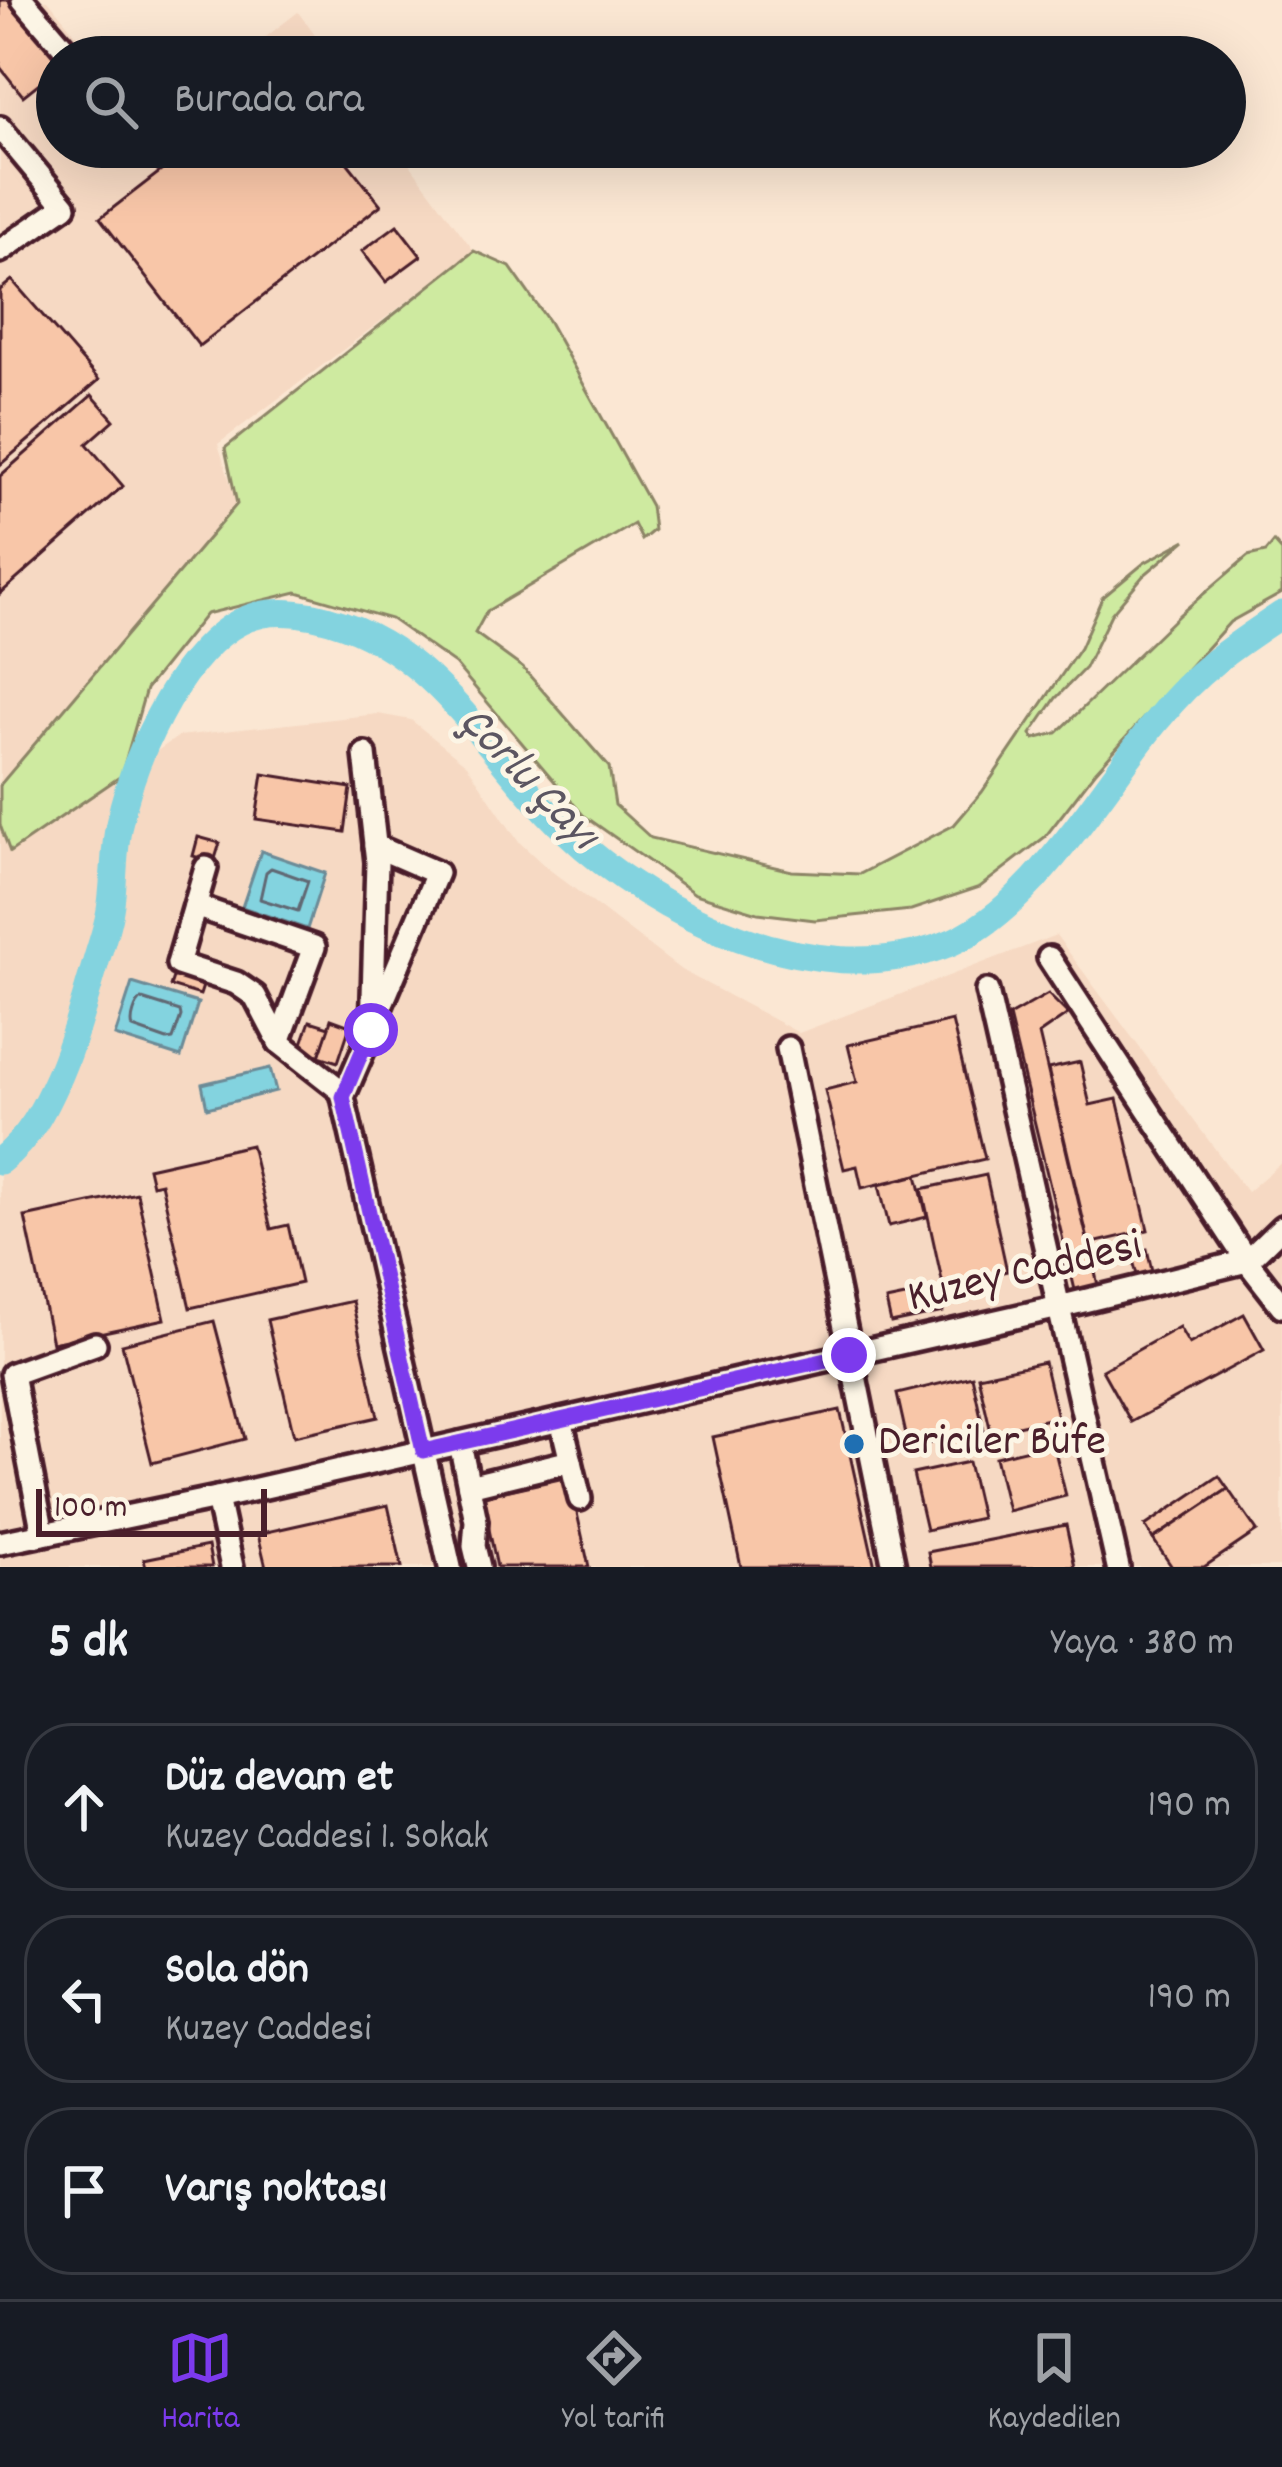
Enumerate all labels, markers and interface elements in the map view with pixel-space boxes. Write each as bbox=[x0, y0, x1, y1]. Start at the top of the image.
search box bbox=[36, 36, 1246, 168]
icon: search bbox=[78, 69, 144, 135]
text: Burada ara bbox=[174, 70, 364, 134]
water label: Çorlu Çayı bbox=[440, 692, 616, 870]
route start bbox=[344, 1003, 398, 1057]
street label: Kuzey Caddesi bbox=[902, 1216, 1148, 1332]
route end bbox=[822, 1328, 876, 1382]
place label: Dericiler Büfe bbox=[878, 1412, 1106, 1476]
marker: Dericiler Büfe bbox=[841, 1431, 867, 1457]
scale bar bbox=[36, 1483, 267, 1536]
text: 100 m bbox=[54, 1486, 127, 1533]
text: 5 dk bbox=[48, 1609, 128, 1681]
text: Yaya · 380 m bbox=[1051, 1618, 1234, 1673]
text: Düz devam et bbox=[165, 1748, 393, 1812]
icon: ahead bbox=[51, 1774, 117, 1840]
text: 190 m bbox=[1148, 1780, 1231, 1835]
text: Kuzey Caddesi 1. Sokak bbox=[165, 1812, 489, 1867]
text: Sola dön bbox=[165, 1940, 309, 2004]
icon: left bbox=[51, 1966, 117, 2032]
text: 190 m bbox=[1148, 1972, 1231, 2027]
text: Kuzey Caddesi bbox=[165, 2004, 371, 2059]
icon: arrive bbox=[51, 2158, 117, 2224]
text: Varış noktası bbox=[165, 2159, 387, 2223]
tab: Harita bbox=[161, 2325, 239, 2444]
tab: Yol tarifi bbox=[562, 2325, 665, 2444]
tab: Kaydedilen bbox=[988, 2325, 1121, 2444]

